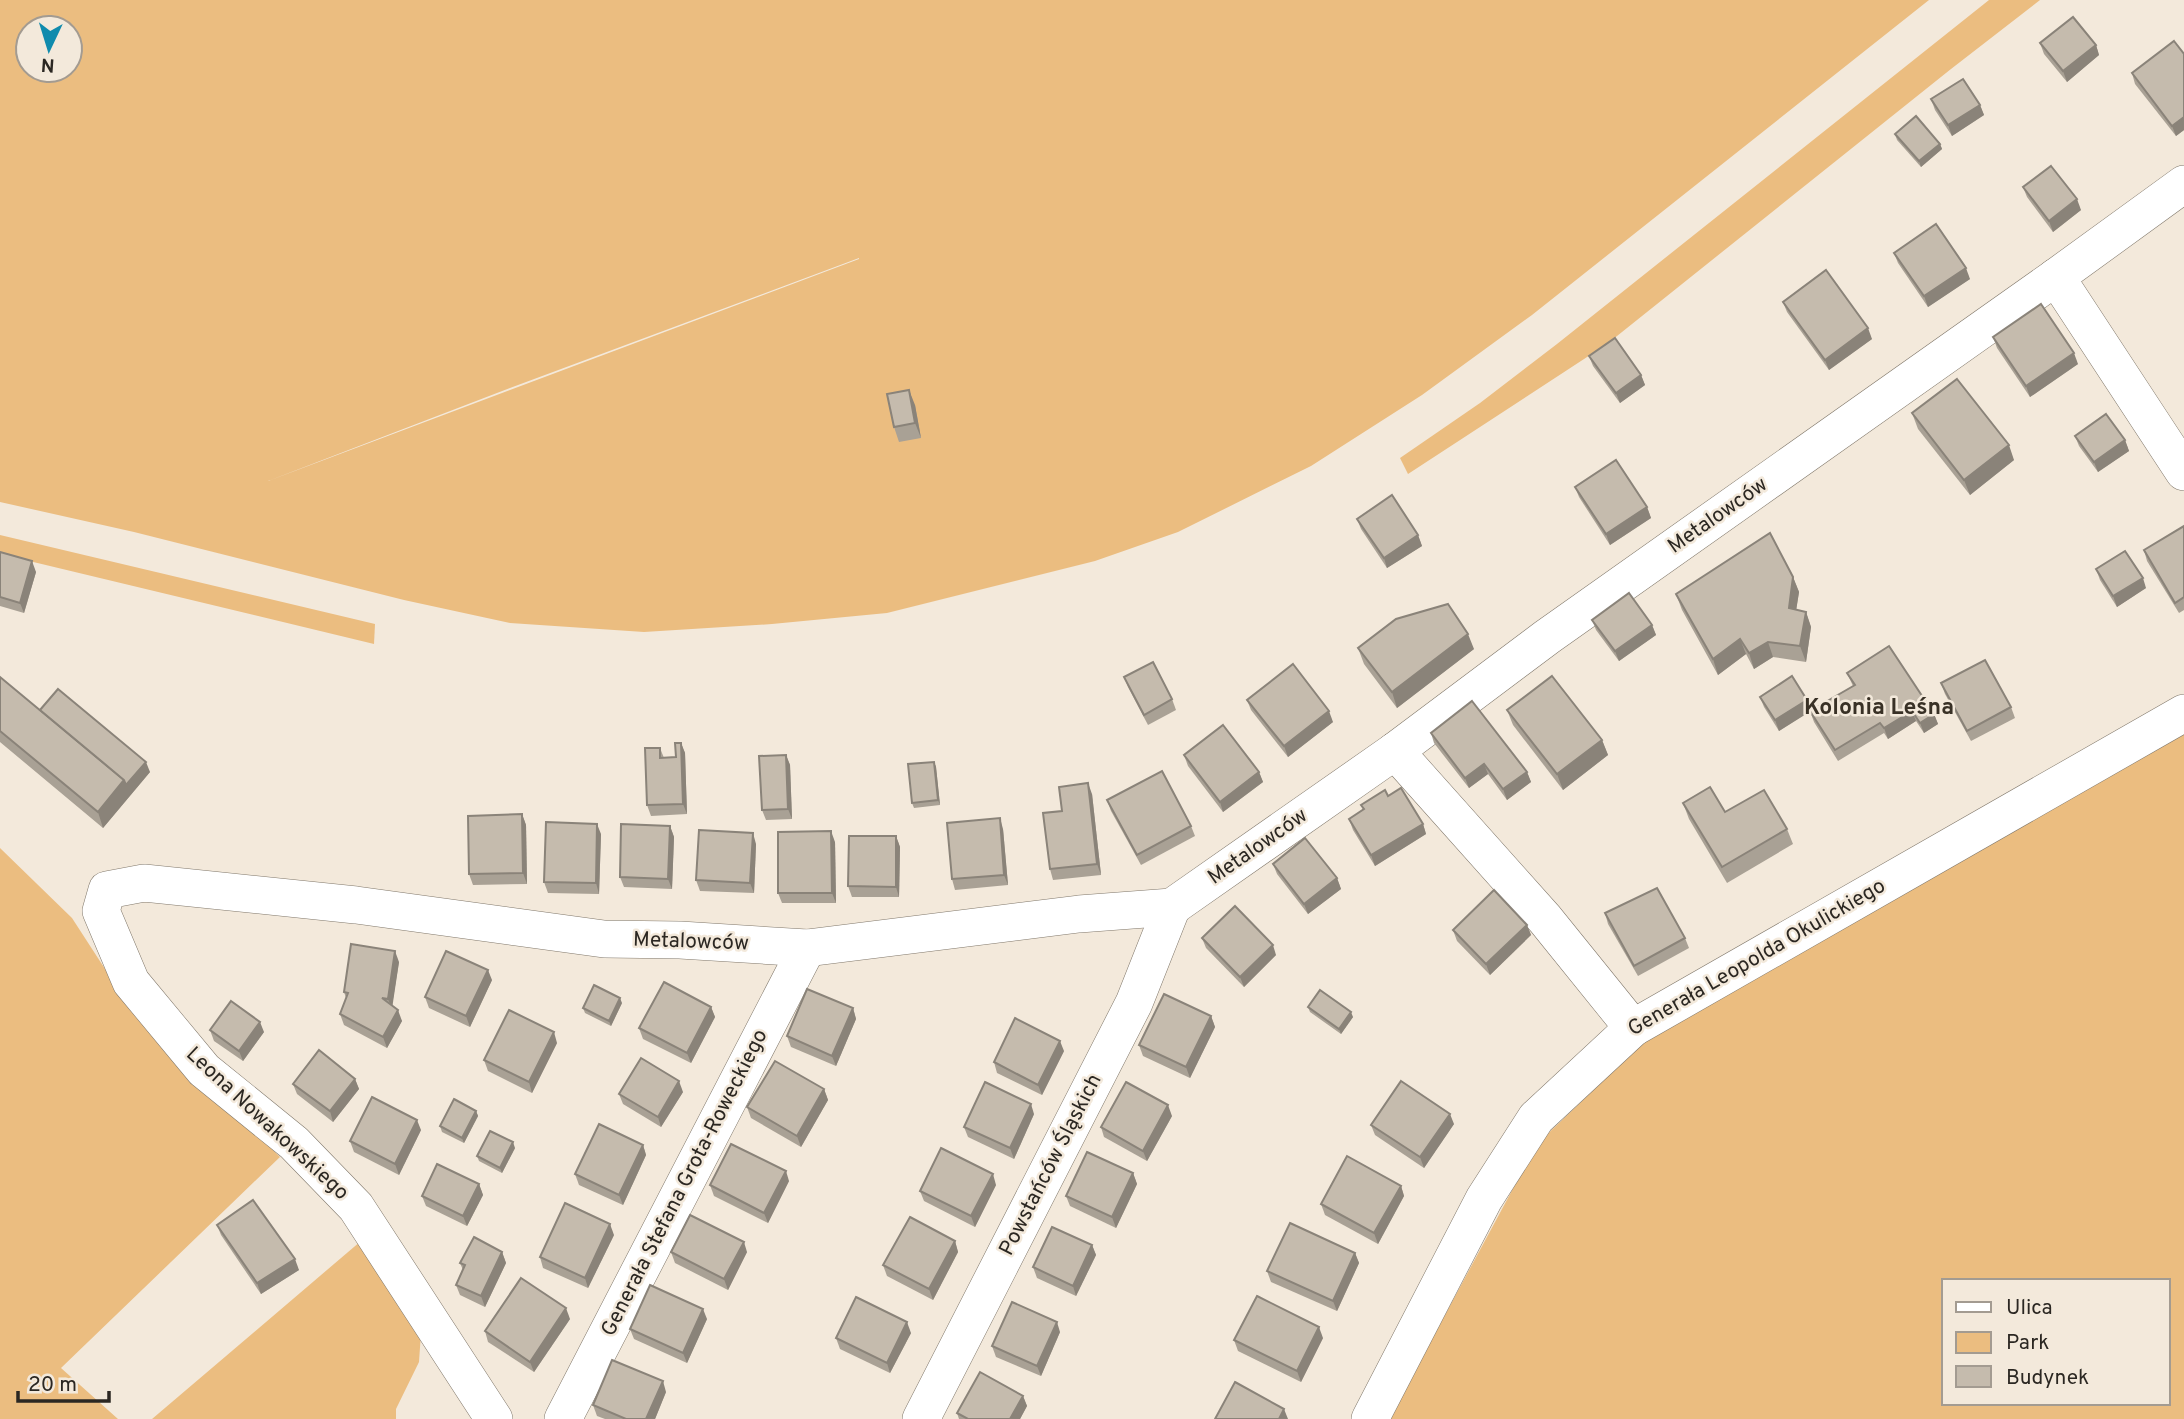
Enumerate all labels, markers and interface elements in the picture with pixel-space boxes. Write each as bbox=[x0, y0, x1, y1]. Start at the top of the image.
north arrow bbox=[14, 14, 84, 84]
text: N bbox=[40, 52, 56, 76]
street label: Metalowców bbox=[1663, 472, 1773, 560]
district label: Kolonia Leśna bbox=[1804, 694, 1954, 723]
street label: Metalowców bbox=[1203, 803, 1313, 891]
street label: Generała Leopolda Okulickiego bbox=[1623, 873, 1891, 1043]
street label: Metalowców bbox=[633, 926, 749, 958]
street label: Generała Stefana Grota-Roweckiego bbox=[596, 1025, 774, 1341]
street label: Leona Nowakowskiego bbox=[180, 1041, 354, 1207]
street label: Powstańców Śląskich bbox=[993, 1069, 1109, 1260]
legend bbox=[1942, 1279, 2170, 1405]
text: Ulica bbox=[2006, 1295, 2053, 1322]
text: Park bbox=[2006, 1330, 2049, 1357]
scale bar bbox=[18, 1360, 108, 1404]
text: Budynek bbox=[2006, 1365, 2089, 1392]
text: 20 m bbox=[28, 1372, 77, 1399]

